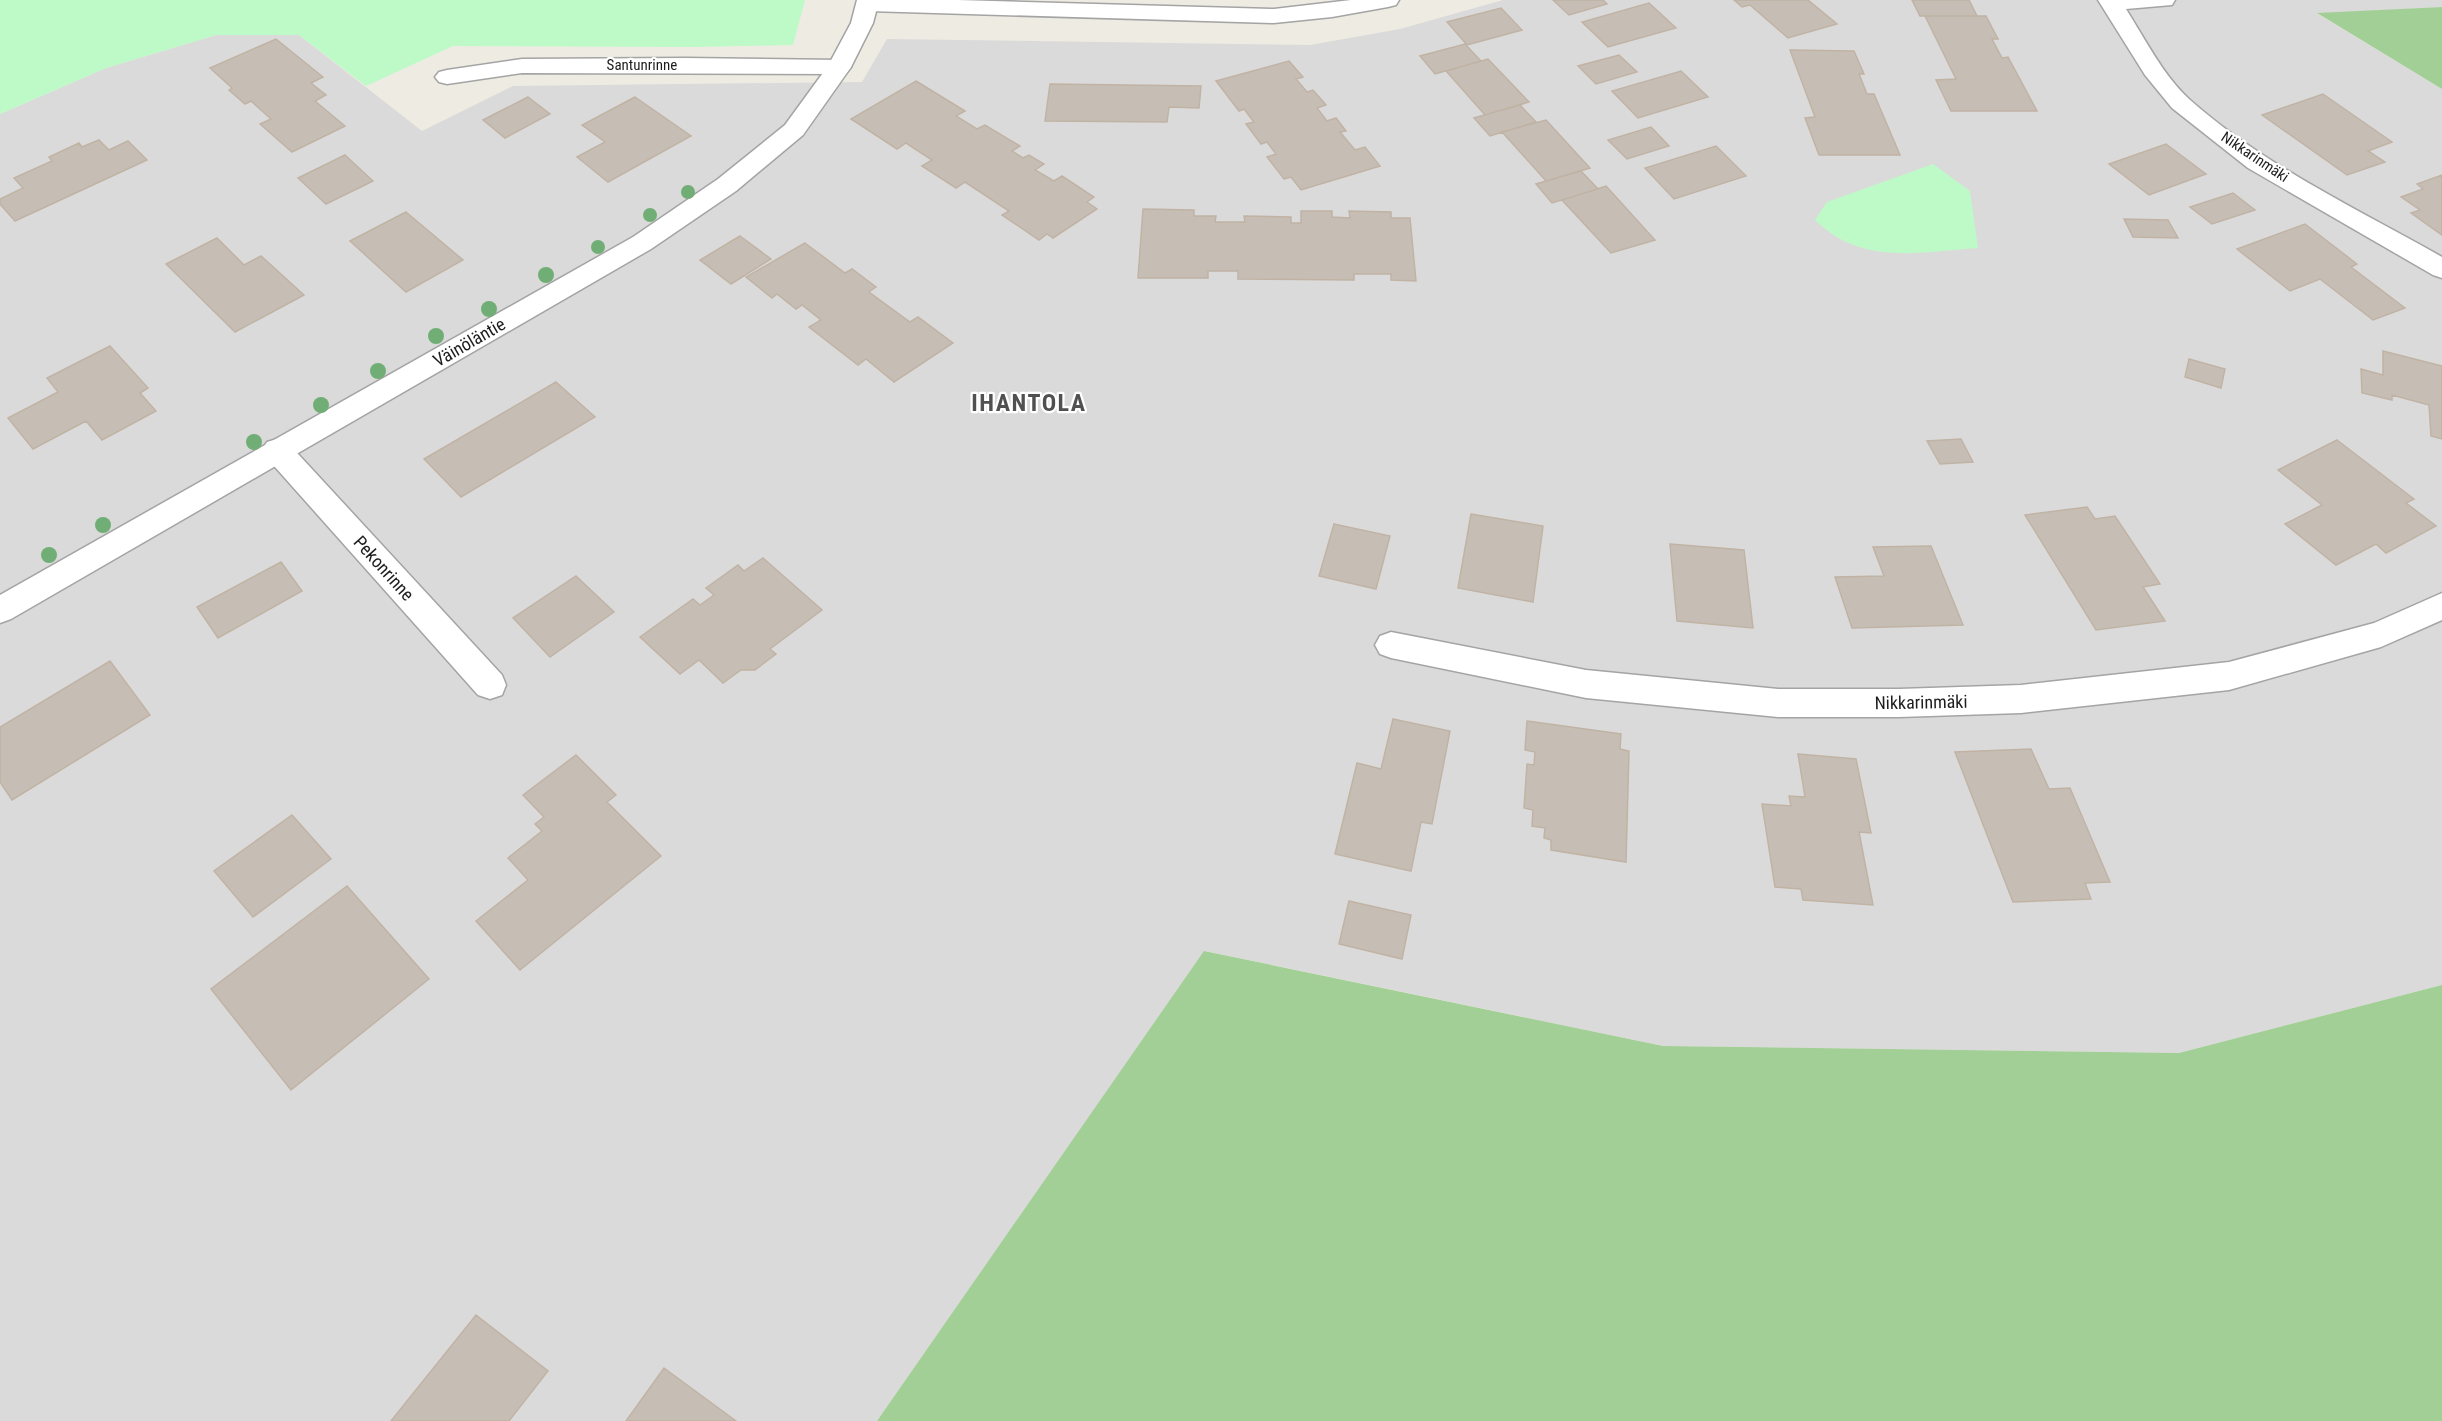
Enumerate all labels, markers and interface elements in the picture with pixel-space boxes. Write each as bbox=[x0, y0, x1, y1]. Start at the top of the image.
street label: Santunrinne bbox=[607, 56, 677, 74]
street label: Nikkarinmäki bbox=[2218, 128, 2292, 186]
street label: Väinöläntie bbox=[429, 313, 509, 371]
district label: IHANTOLA bbox=[971, 389, 1087, 417]
street label: Pekonrinne bbox=[350, 531, 418, 605]
street label: Nikkarinmäki bbox=[1874, 691, 1968, 713]

